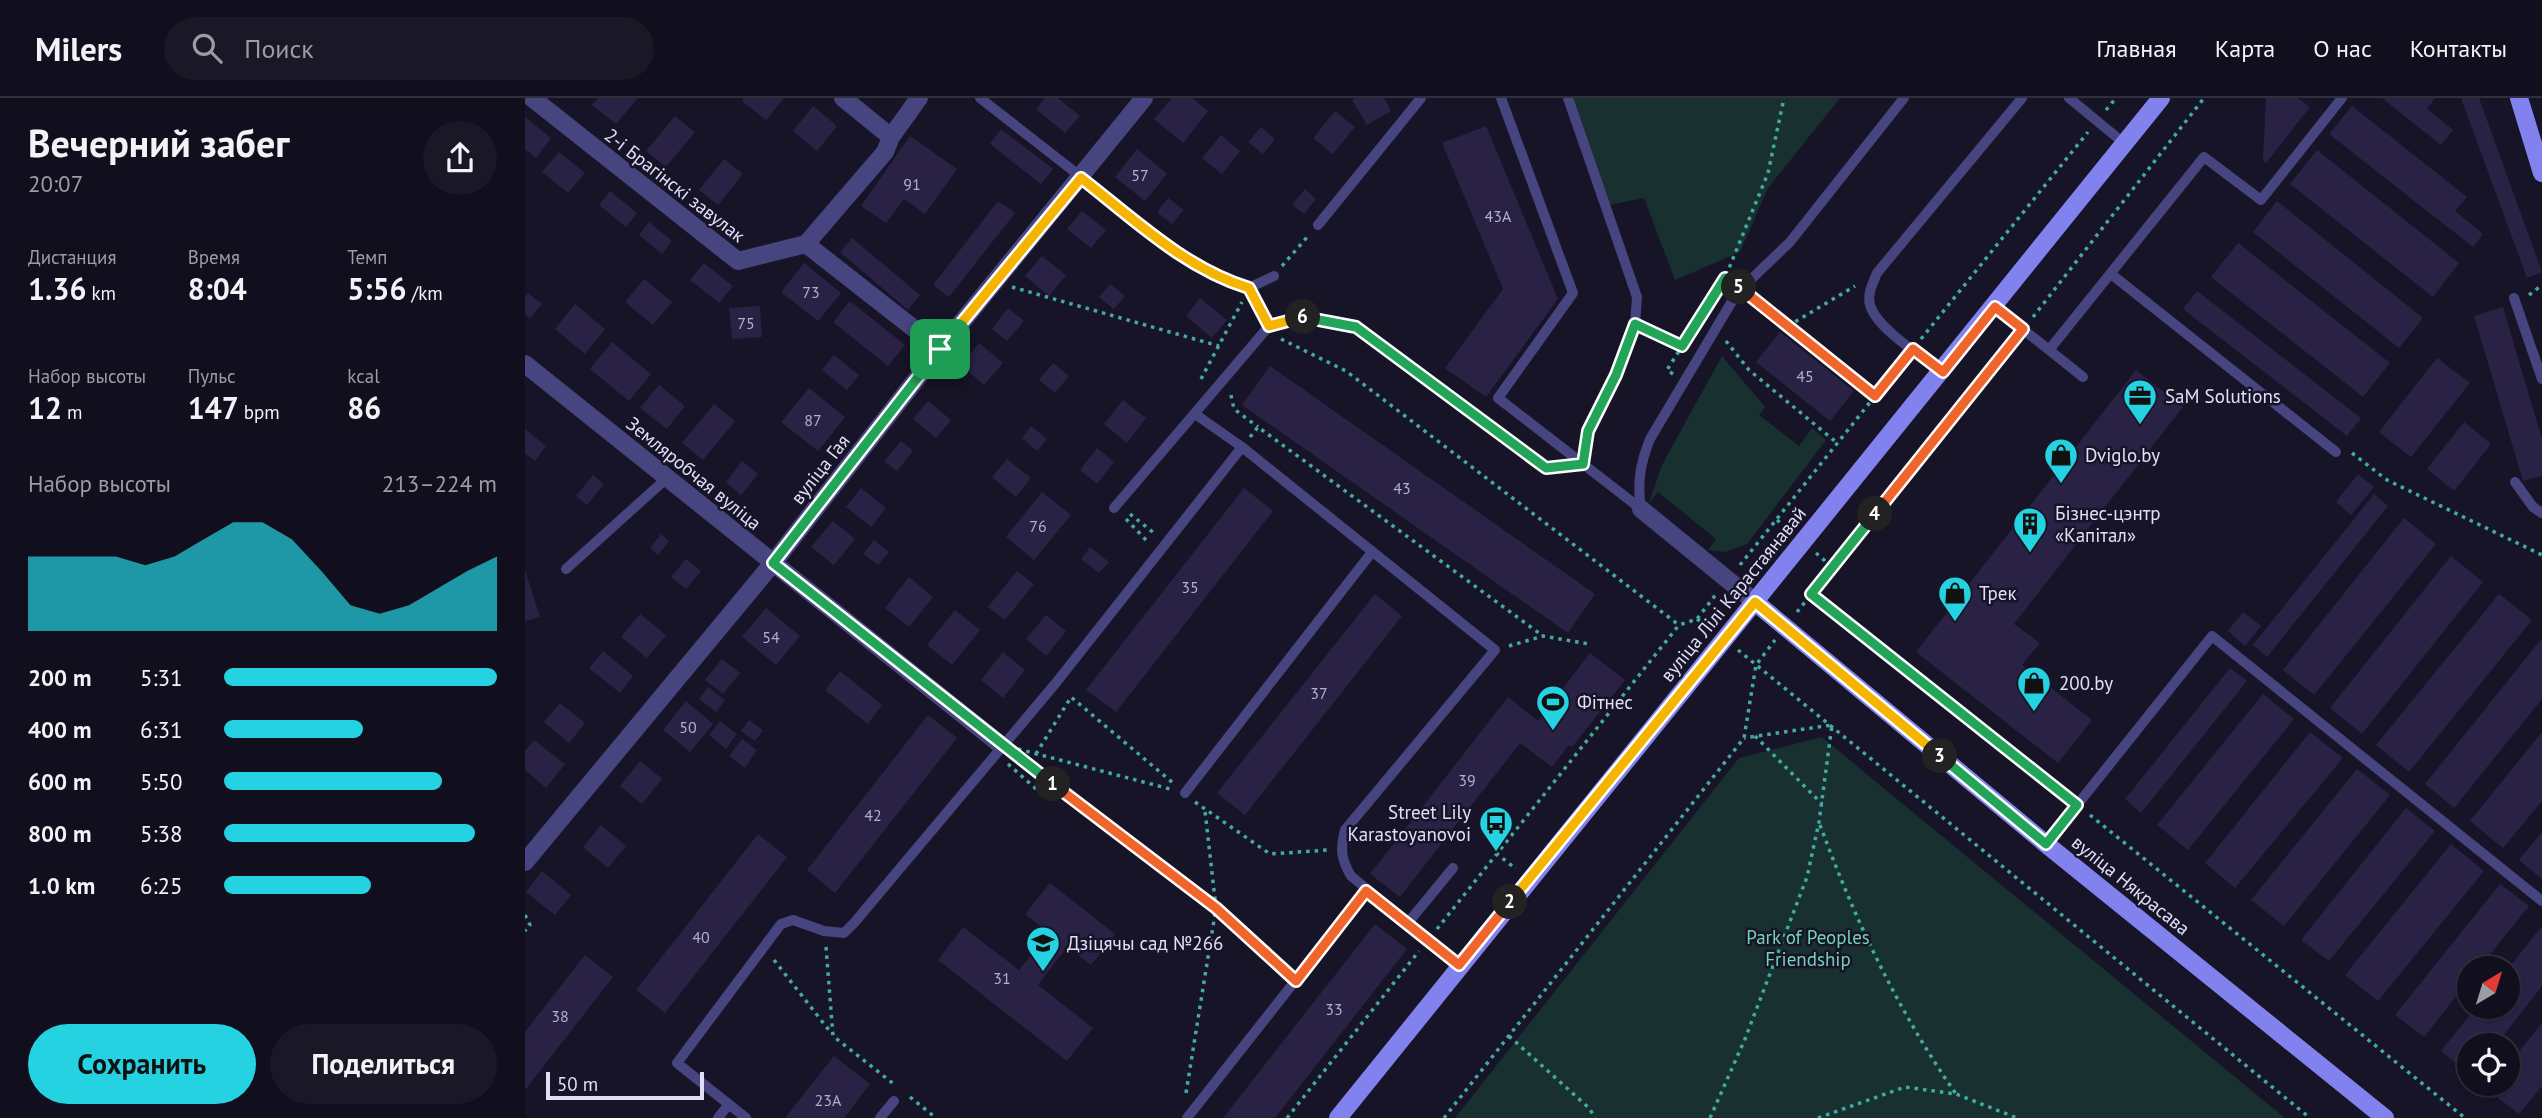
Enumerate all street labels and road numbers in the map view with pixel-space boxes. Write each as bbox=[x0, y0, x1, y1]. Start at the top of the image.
street label: 2-і Брагінскі завулак bbox=[600, 123, 750, 247]
street label: Земляробчая вуліца bbox=[622, 411, 766, 535]
street label: вуліца Гая bbox=[785, 429, 855, 509]
street label: вуліца Лілі Карастаянавай bbox=[1655, 502, 1811, 686]
street label: вуліца Някрасава bbox=[2067, 830, 2195, 940]

